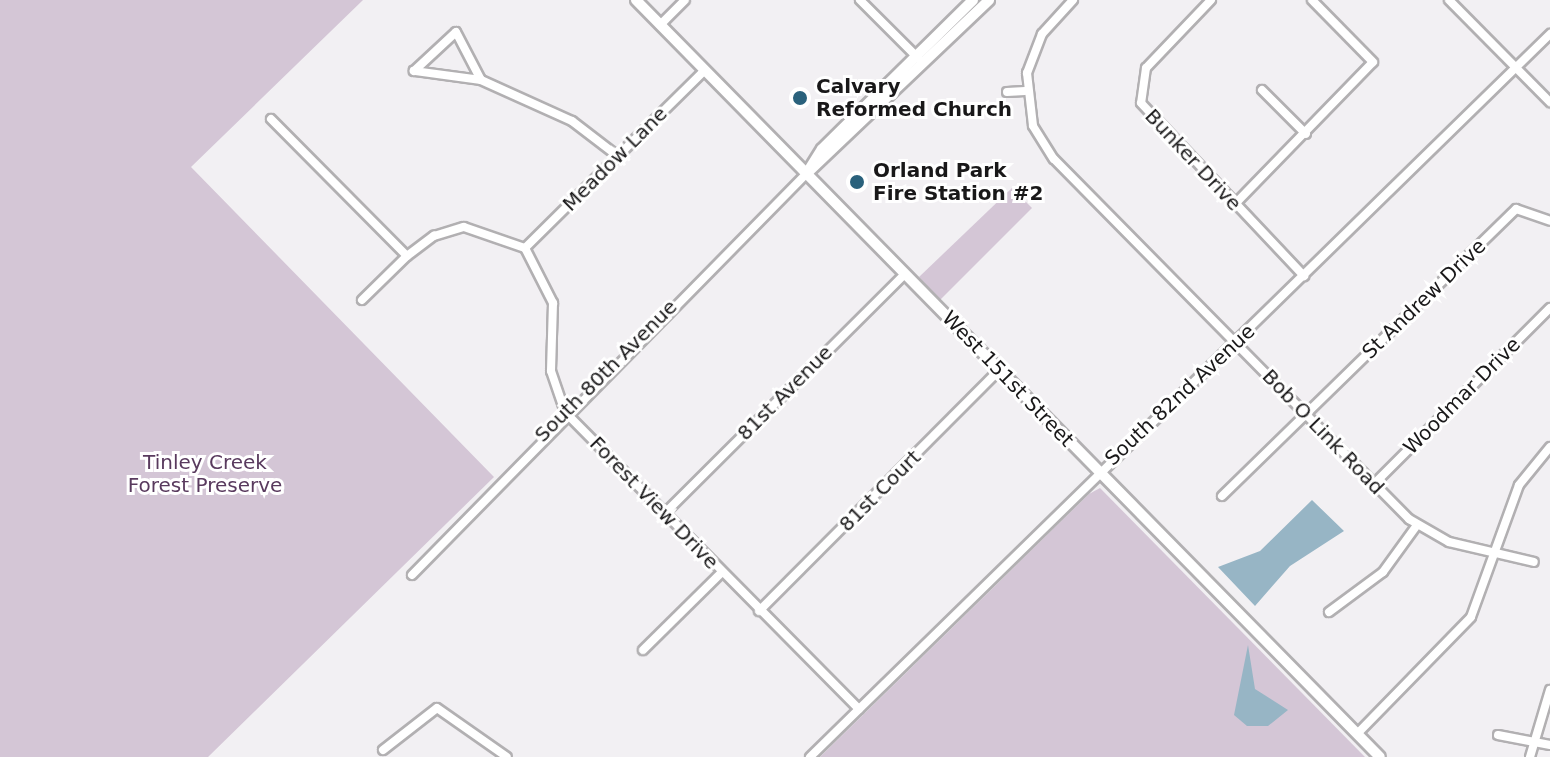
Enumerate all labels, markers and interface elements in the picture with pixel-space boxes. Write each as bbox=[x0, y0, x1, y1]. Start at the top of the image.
place label: Calvary Reformed Church bbox=[816, 74, 1012, 121]
marker: Calvary Reformed Church bbox=[791, 89, 809, 107]
street label: Meadow Lane bbox=[558, 102, 672, 216]
street label: Bunker Drive bbox=[1140, 104, 1246, 216]
place label: Orland Park Fire Station #2 bbox=[873, 158, 1043, 205]
marker: Orland Park Fire Station #2 bbox=[848, 173, 866, 191]
street label: St Andrew Drive bbox=[1357, 234, 1491, 364]
street label: South 80th Avenue bbox=[530, 295, 682, 447]
street label: West 151st Street bbox=[937, 306, 1079, 452]
street label: South 82nd Avenue bbox=[1100, 319, 1260, 471]
street label: Woodmar Drive bbox=[1399, 333, 1525, 459]
street label: 81st Avenue bbox=[733, 341, 837, 445]
street label: Bob O Link Road bbox=[1257, 364, 1389, 500]
street label: Forest View Drive bbox=[585, 432, 723, 574]
street label: 81st Court bbox=[834, 445, 926, 537]
park label: Tinley Creek Forest Preserve bbox=[128, 450, 282, 497]

